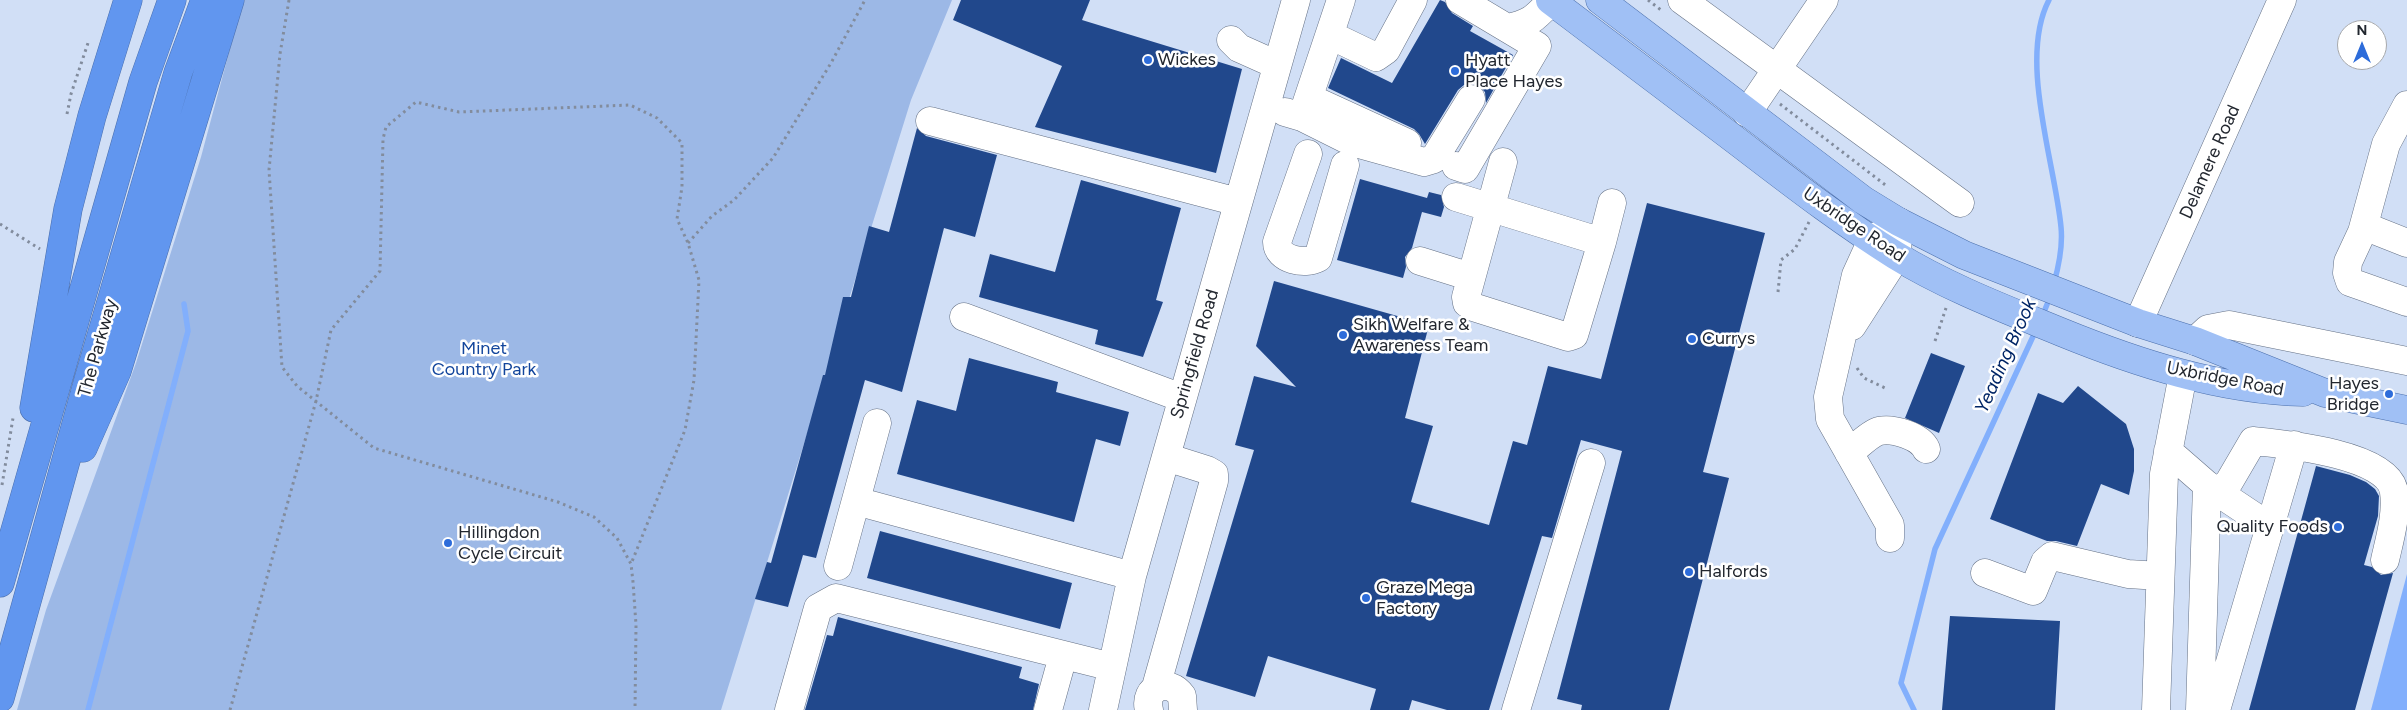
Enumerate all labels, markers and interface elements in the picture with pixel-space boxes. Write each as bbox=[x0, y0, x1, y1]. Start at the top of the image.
north arrow bbox=[2337, 20, 2387, 70]
text: N bbox=[2357, 22, 2367, 39]
place label: Wickes bbox=[1158, 49, 1216, 71]
place label: Hyatt Place Hayes bbox=[1465, 50, 1563, 92]
marker: Wickes bbox=[1142, 54, 1154, 66]
marker: Hyatt Place Hayes bbox=[1449, 65, 1461, 77]
street label: Delamere Road bbox=[2175, 102, 2245, 222]
street label: Uxbridge Road bbox=[1799, 183, 1909, 267]
street label: Springfield Road bbox=[1166, 287, 1224, 421]
water label: Yeading Brook bbox=[1971, 295, 2041, 417]
street label: The Parkway bbox=[74, 297, 122, 399]
place label: Sikh Welfare & Awareness Team bbox=[1353, 314, 1488, 356]
place label: Currys bbox=[1702, 328, 1755, 350]
marker: Sikh Welfare & Awareness Team bbox=[1337, 329, 1349, 341]
marker: Currys bbox=[1686, 333, 1698, 345]
park label: Minet Country Park bbox=[432, 338, 536, 380]
street label: Uxbridge Road bbox=[2165, 357, 2285, 401]
place label: Hayes Bridge bbox=[2327, 373, 2379, 416]
marker: Hayes Bridge bbox=[2383, 388, 2395, 400]
place label: Quality Foods bbox=[2216, 516, 2328, 538]
marker: Quality Foods bbox=[2332, 521, 2344, 533]
place label: Hillingdon Cycle Circuit bbox=[458, 522, 562, 564]
marker: Hillingdon Cycle Circuit bbox=[442, 537, 454, 549]
place label: Halfords bbox=[1699, 561, 1768, 583]
marker: Halfords bbox=[1683, 566, 1695, 578]
place label: Graze Mega Factory bbox=[1376, 577, 1473, 620]
marker: Graze Mega Factory bbox=[1360, 592, 1372, 604]

